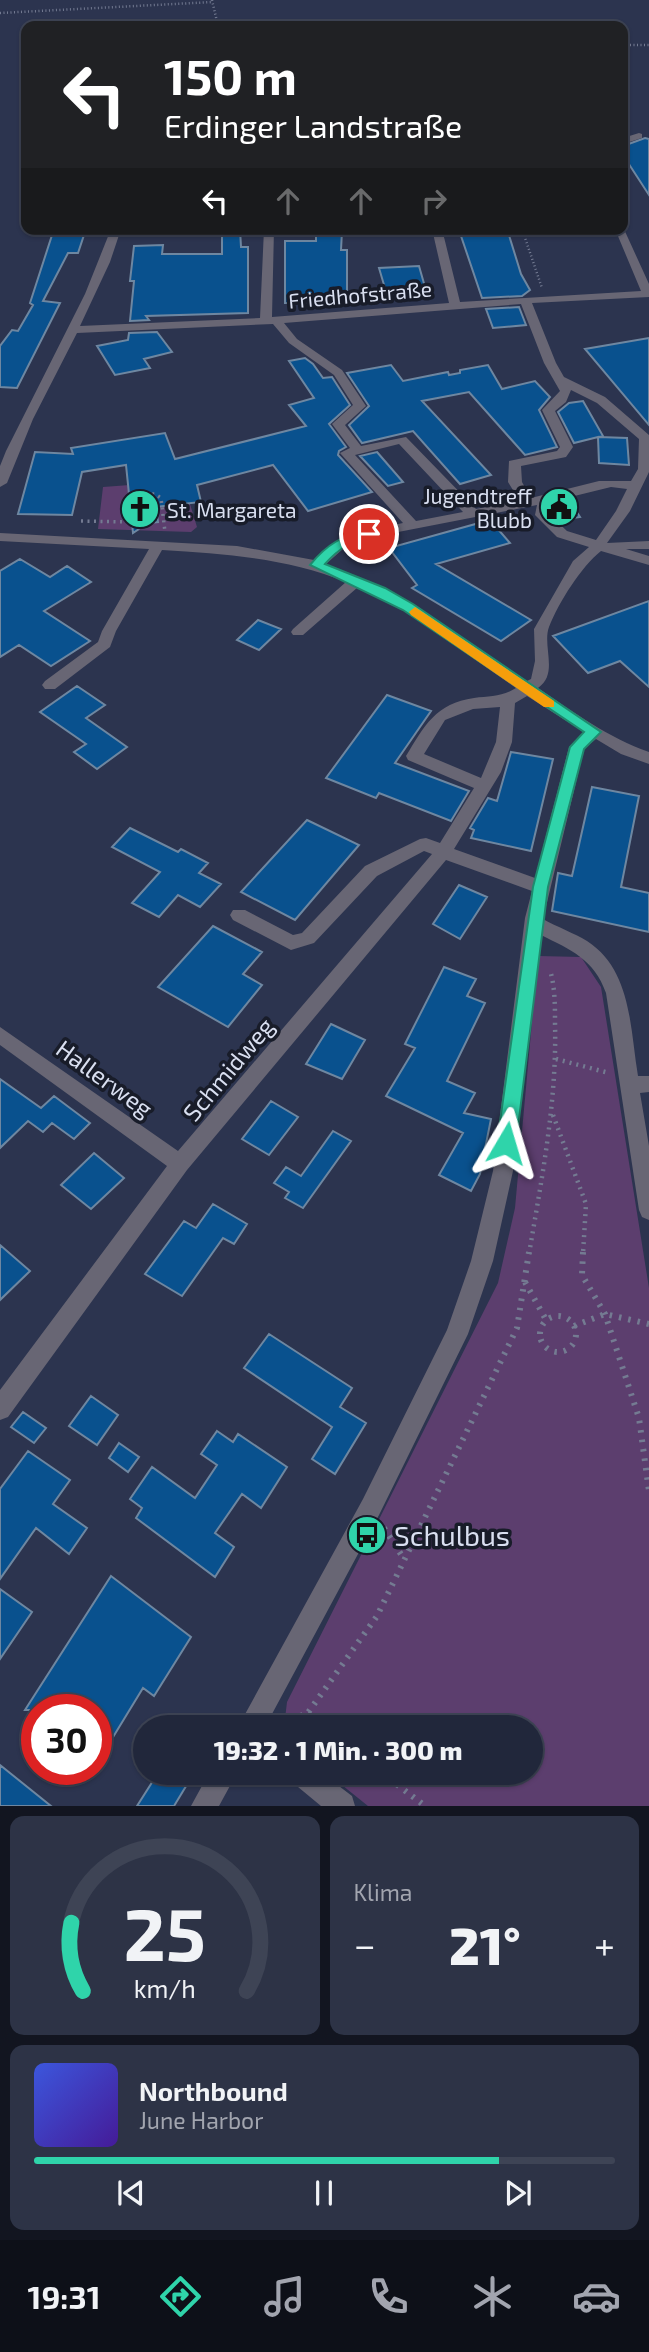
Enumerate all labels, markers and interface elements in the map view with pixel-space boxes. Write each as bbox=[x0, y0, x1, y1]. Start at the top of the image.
text: 150 m bbox=[164, 46, 297, 105]
icon: left bbox=[49, 49, 140, 140]
text: Erdinger Landstraße bbox=[164, 106, 462, 144]
icon: left bbox=[196, 182, 234, 220]
icon: ahead bbox=[269, 182, 307, 220]
icon: ahead bbox=[342, 182, 380, 220]
icon: right bbox=[415, 182, 453, 220]
street label: Friedhofstraße bbox=[287, 275, 433, 313]
place label: Jugendtreff Blubb bbox=[423, 483, 533, 532]
public building icon: Jugendtreff Blubb bbox=[538, 486, 580, 528]
church icon: St. Margareta bbox=[119, 488, 161, 530]
place label: St. Margareta bbox=[167, 497, 297, 522]
pin bbox=[339, 504, 399, 564]
icon: arrive bbox=[350, 515, 388, 553]
street label: Schmidweg bbox=[176, 1011, 280, 1127]
street label: Hallerweg bbox=[51, 1033, 159, 1123]
position arrow bbox=[469, 1106, 543, 1180]
bus stop icon: Schulbus bbox=[346, 1514, 388, 1556]
place label: Schulbus bbox=[394, 1518, 510, 1552]
speed limit sign: 30 bbox=[21, 1694, 112, 1785]
text: 19:32 · 1 Min. · 300 m bbox=[214, 1734, 462, 1765]
text: Klima bbox=[354, 1878, 412, 1906]
text: 25 bbox=[124, 1889, 206, 1977]
text: 21° bbox=[449, 1913, 521, 1975]
text: − bbox=[354, 1921, 376, 1967]
text: + bbox=[594, 1921, 615, 1967]
text: km/h bbox=[134, 1973, 196, 2003]
text: Northbound bbox=[139, 2075, 288, 2106]
text: June Harbor bbox=[139, 2106, 263, 2134]
icon: previous bbox=[112, 2174, 150, 2212]
icon: pause bbox=[305, 2174, 343, 2212]
icon: next bbox=[499, 2174, 537, 2212]
icon: directions bbox=[156, 2272, 205, 2321]
icon: music bbox=[260, 2272, 309, 2321]
icon: phone bbox=[364, 2272, 413, 2321]
icon: climate bbox=[468, 2272, 517, 2321]
icon: car bbox=[572, 2272, 621, 2321]
text: 19:31 bbox=[28, 2277, 100, 2315]

